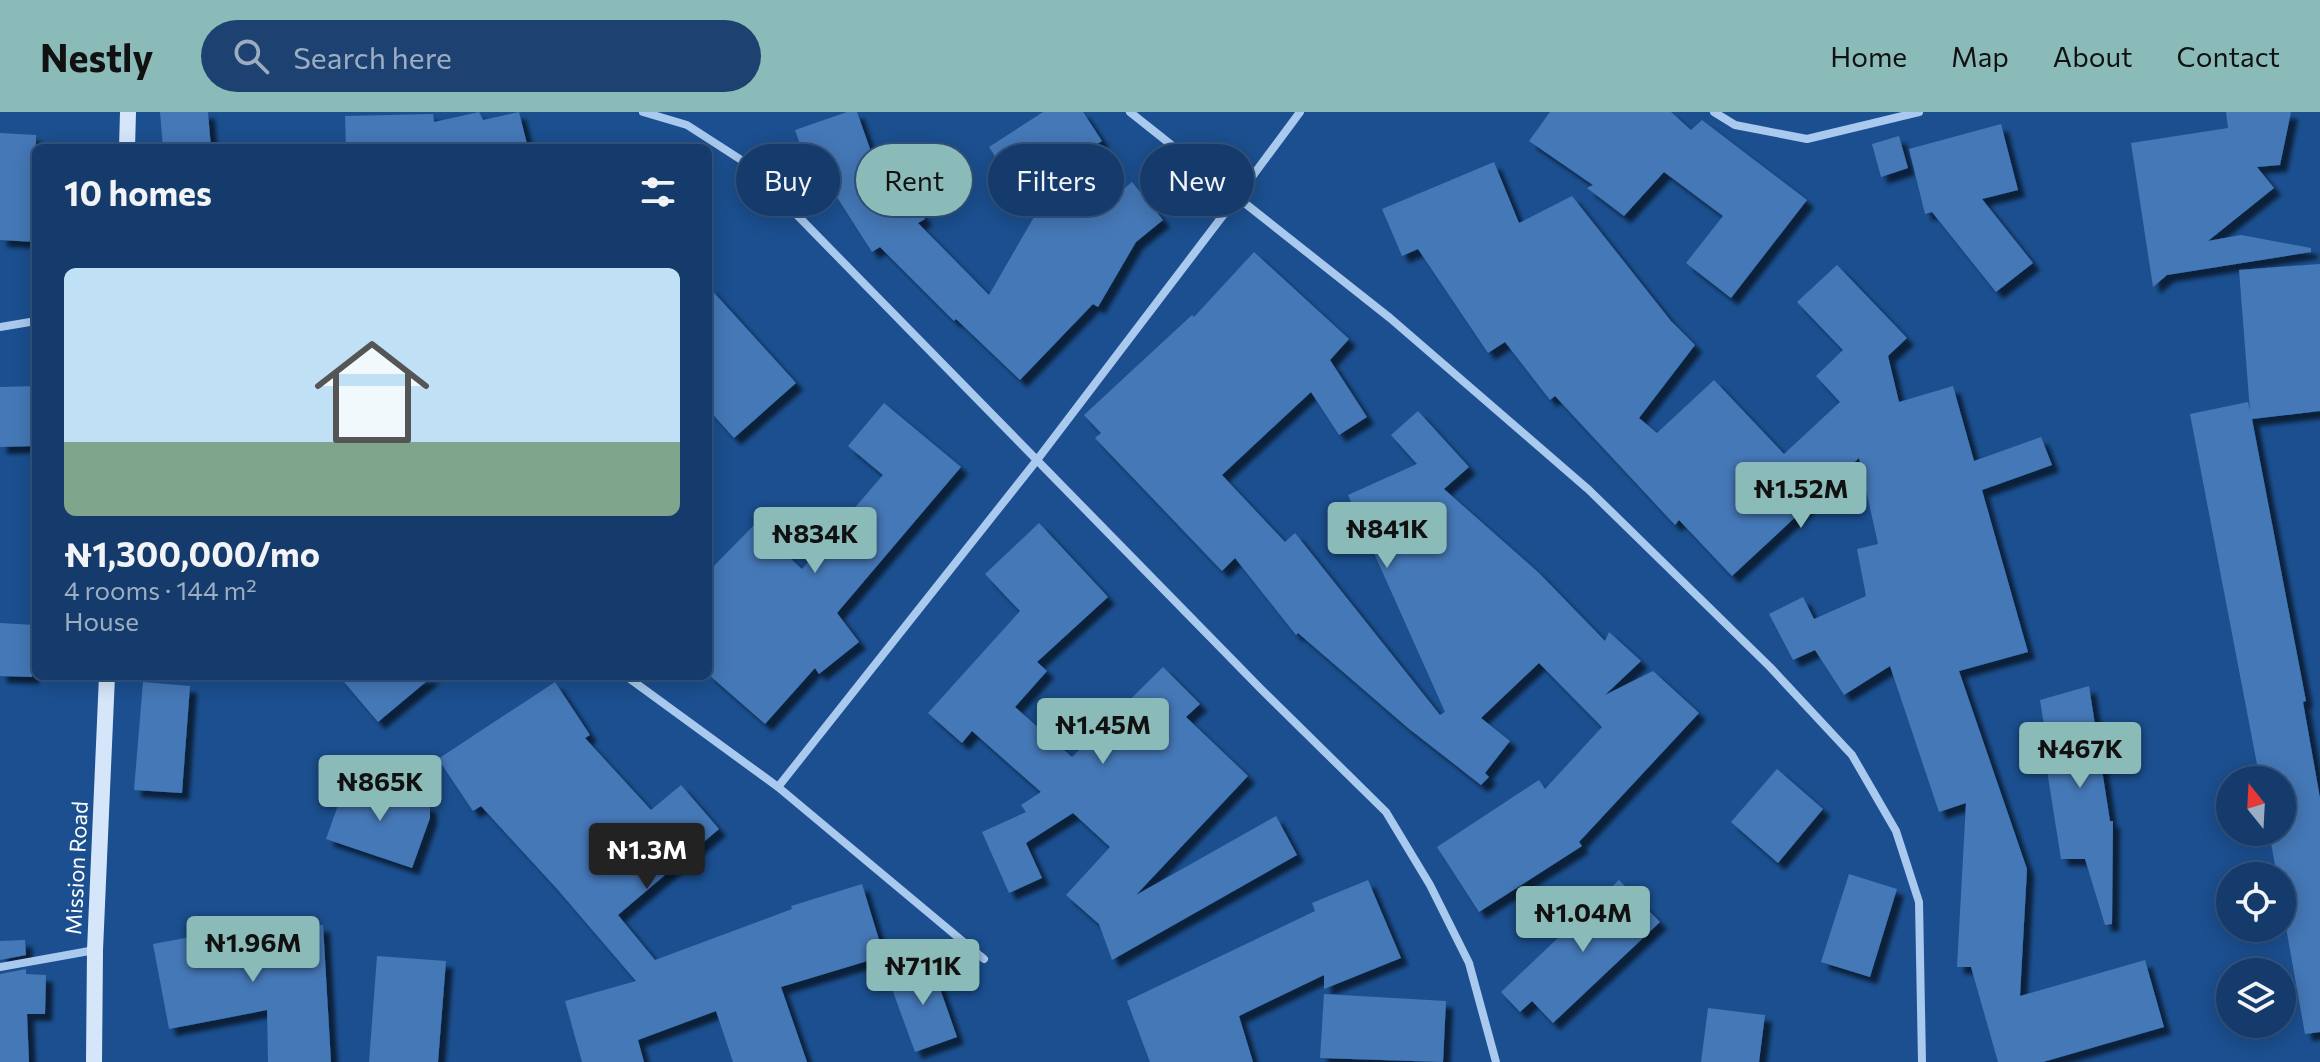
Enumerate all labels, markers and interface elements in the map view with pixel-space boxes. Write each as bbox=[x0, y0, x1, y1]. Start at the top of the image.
search box bbox=[201, 20, 761, 92]
text: Nestly bbox=[40, 33, 153, 80]
icon: search bbox=[229, 34, 273, 78]
text: Search here bbox=[293, 38, 452, 75]
text: Home bbox=[1830, 39, 1907, 73]
text: Map bbox=[1951, 39, 2009, 73]
text: About bbox=[2053, 39, 2133, 73]
text: Contact bbox=[2177, 39, 2280, 73]
chip: Buy bbox=[736, 144, 840, 216]
chip: Rent bbox=[856, 144, 972, 216]
chip: Filters bbox=[988, 144, 1124, 216]
chip: New bbox=[1140, 144, 1254, 216]
icon: filters bbox=[636, 170, 680, 214]
text: 10 homes bbox=[64, 171, 212, 213]
icon: home bbox=[300, 320, 444, 464]
pin: ₦1.52M bbox=[1736, 462, 1866, 530]
text: ₦1.52M bbox=[1753, 472, 1849, 503]
pin: ₦841K bbox=[1331, 502, 1443, 570]
pin: ₦834K bbox=[759, 507, 871, 575]
text: ₦841K bbox=[1346, 512, 1428, 543]
text: ₦834K bbox=[772, 517, 858, 548]
text: ₦1,300,000/mo bbox=[64, 532, 320, 574]
text: 4 rooms · 144 m² bbox=[64, 574, 257, 605]
text: House bbox=[64, 605, 139, 636]
pin: ₦1.45M bbox=[1038, 698, 1168, 766]
text: ₦1.45M bbox=[1055, 708, 1151, 739]
pin: ₦467K bbox=[2024, 722, 2136, 790]
text: ₦467K bbox=[2037, 732, 2123, 763]
pin: ₦865K bbox=[324, 755, 436, 823]
text: ₦865K bbox=[337, 765, 423, 796]
north arrow bbox=[2216, 766, 2296, 846]
map controls bbox=[2216, 766, 2296, 1038]
street label: Mission Road bbox=[59, 801, 93, 935]
pin: ₦1.3M bbox=[591, 823, 703, 891]
text: ₦1.3M bbox=[607, 833, 687, 864]
button: locate bbox=[2216, 862, 2296, 942]
pin: ₦1.04M bbox=[1518, 886, 1648, 954]
text: ₦1.04M bbox=[1534, 896, 1632, 927]
pin: ₦1.96M bbox=[188, 916, 318, 984]
text: ₦1.96M bbox=[205, 926, 301, 957]
pin: ₦711K bbox=[867, 939, 979, 1007]
text: ₦711K bbox=[884, 949, 962, 980]
button: layers bbox=[2216, 958, 2296, 1038]

